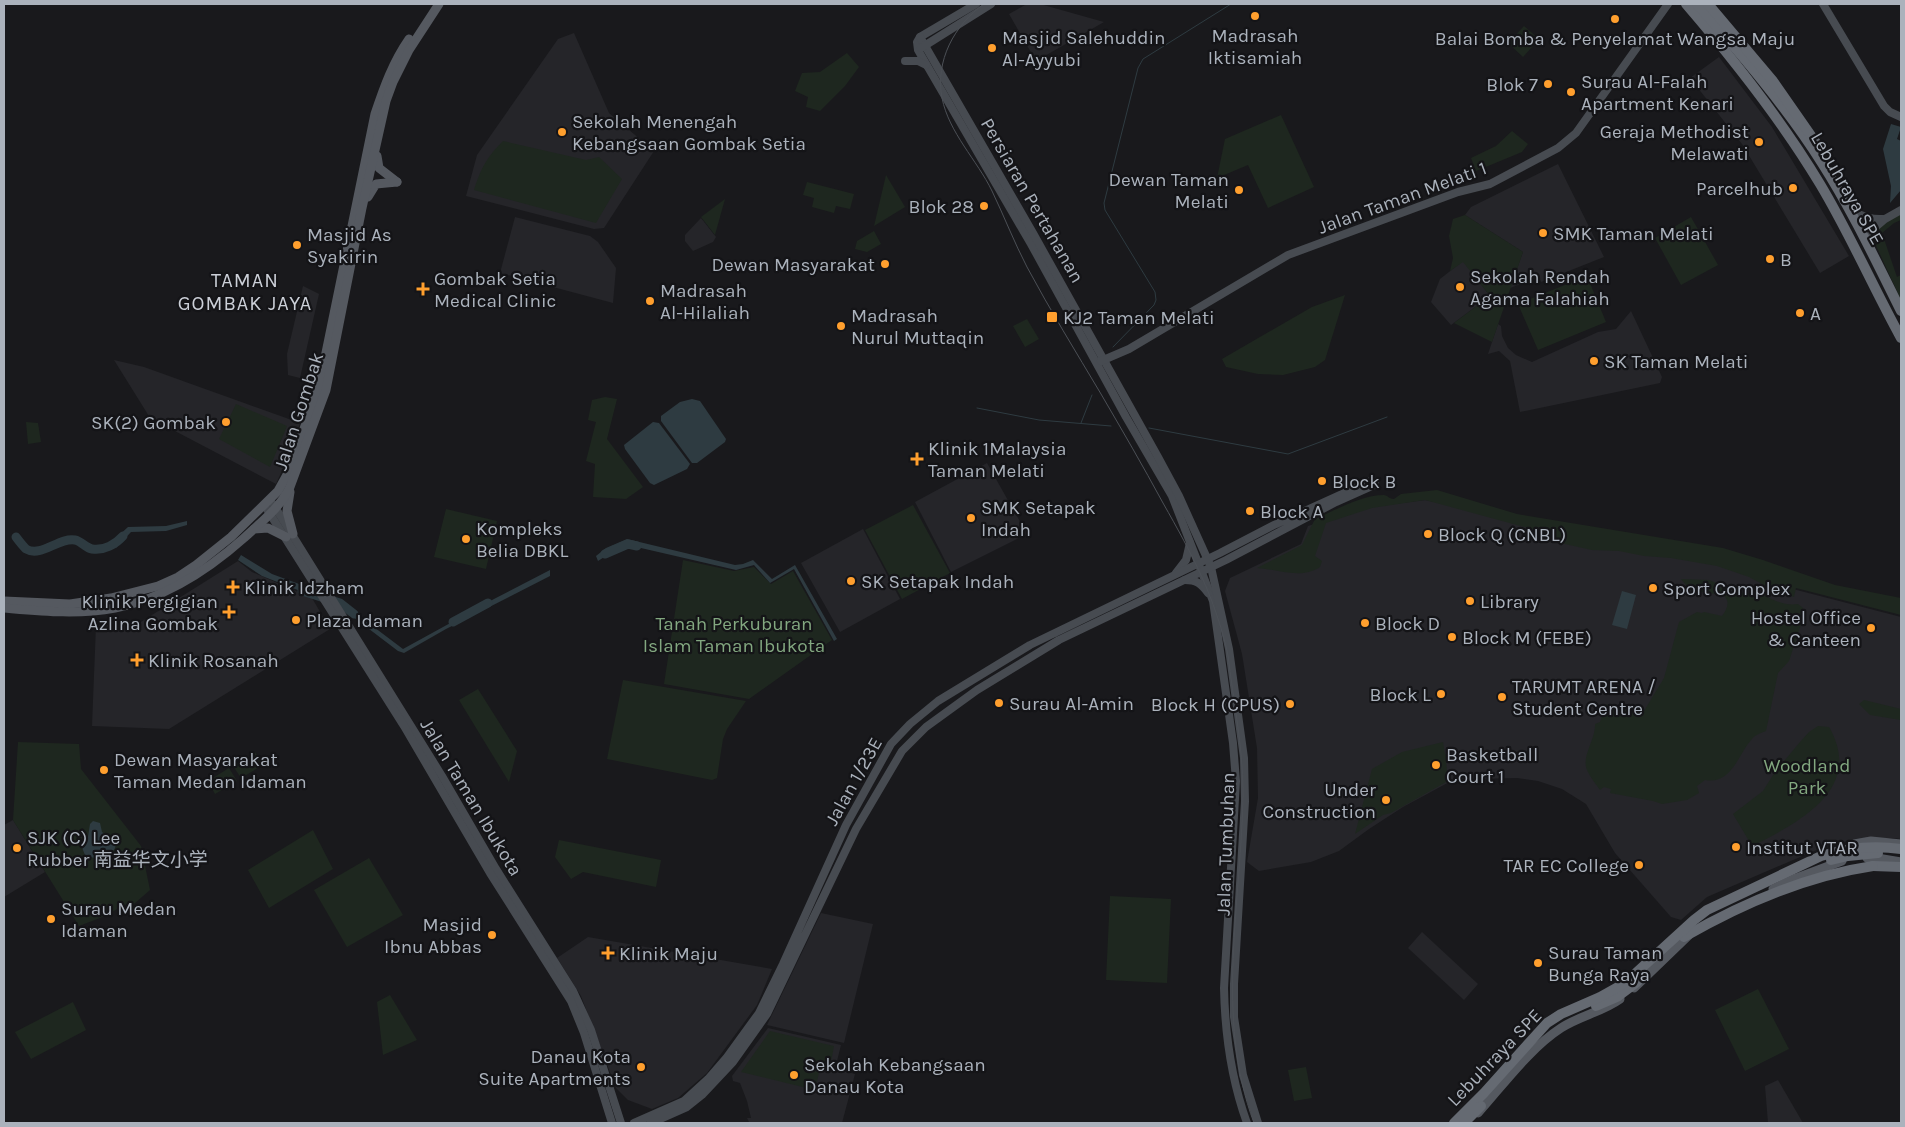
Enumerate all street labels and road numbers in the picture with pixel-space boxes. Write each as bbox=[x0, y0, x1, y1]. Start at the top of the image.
street label: Persiaran Pertahanan bbox=[976, 114, 1088, 287]
street label: Lebuhraya SPE bbox=[1806, 128, 1888, 249]
street label: Jalan Taman Melati 1 bbox=[1315, 157, 1490, 239]
street label: Jalan Gombak bbox=[270, 349, 328, 473]
street label: Jalan Taman Ibukota bbox=[416, 715, 527, 880]
street label: Jalan 1/23E bbox=[821, 734, 887, 829]
street label: Jalan Tumbuhan bbox=[1213, 772, 1239, 916]
street label: Lebuhraya SPE bbox=[1443, 1004, 1547, 1111]

